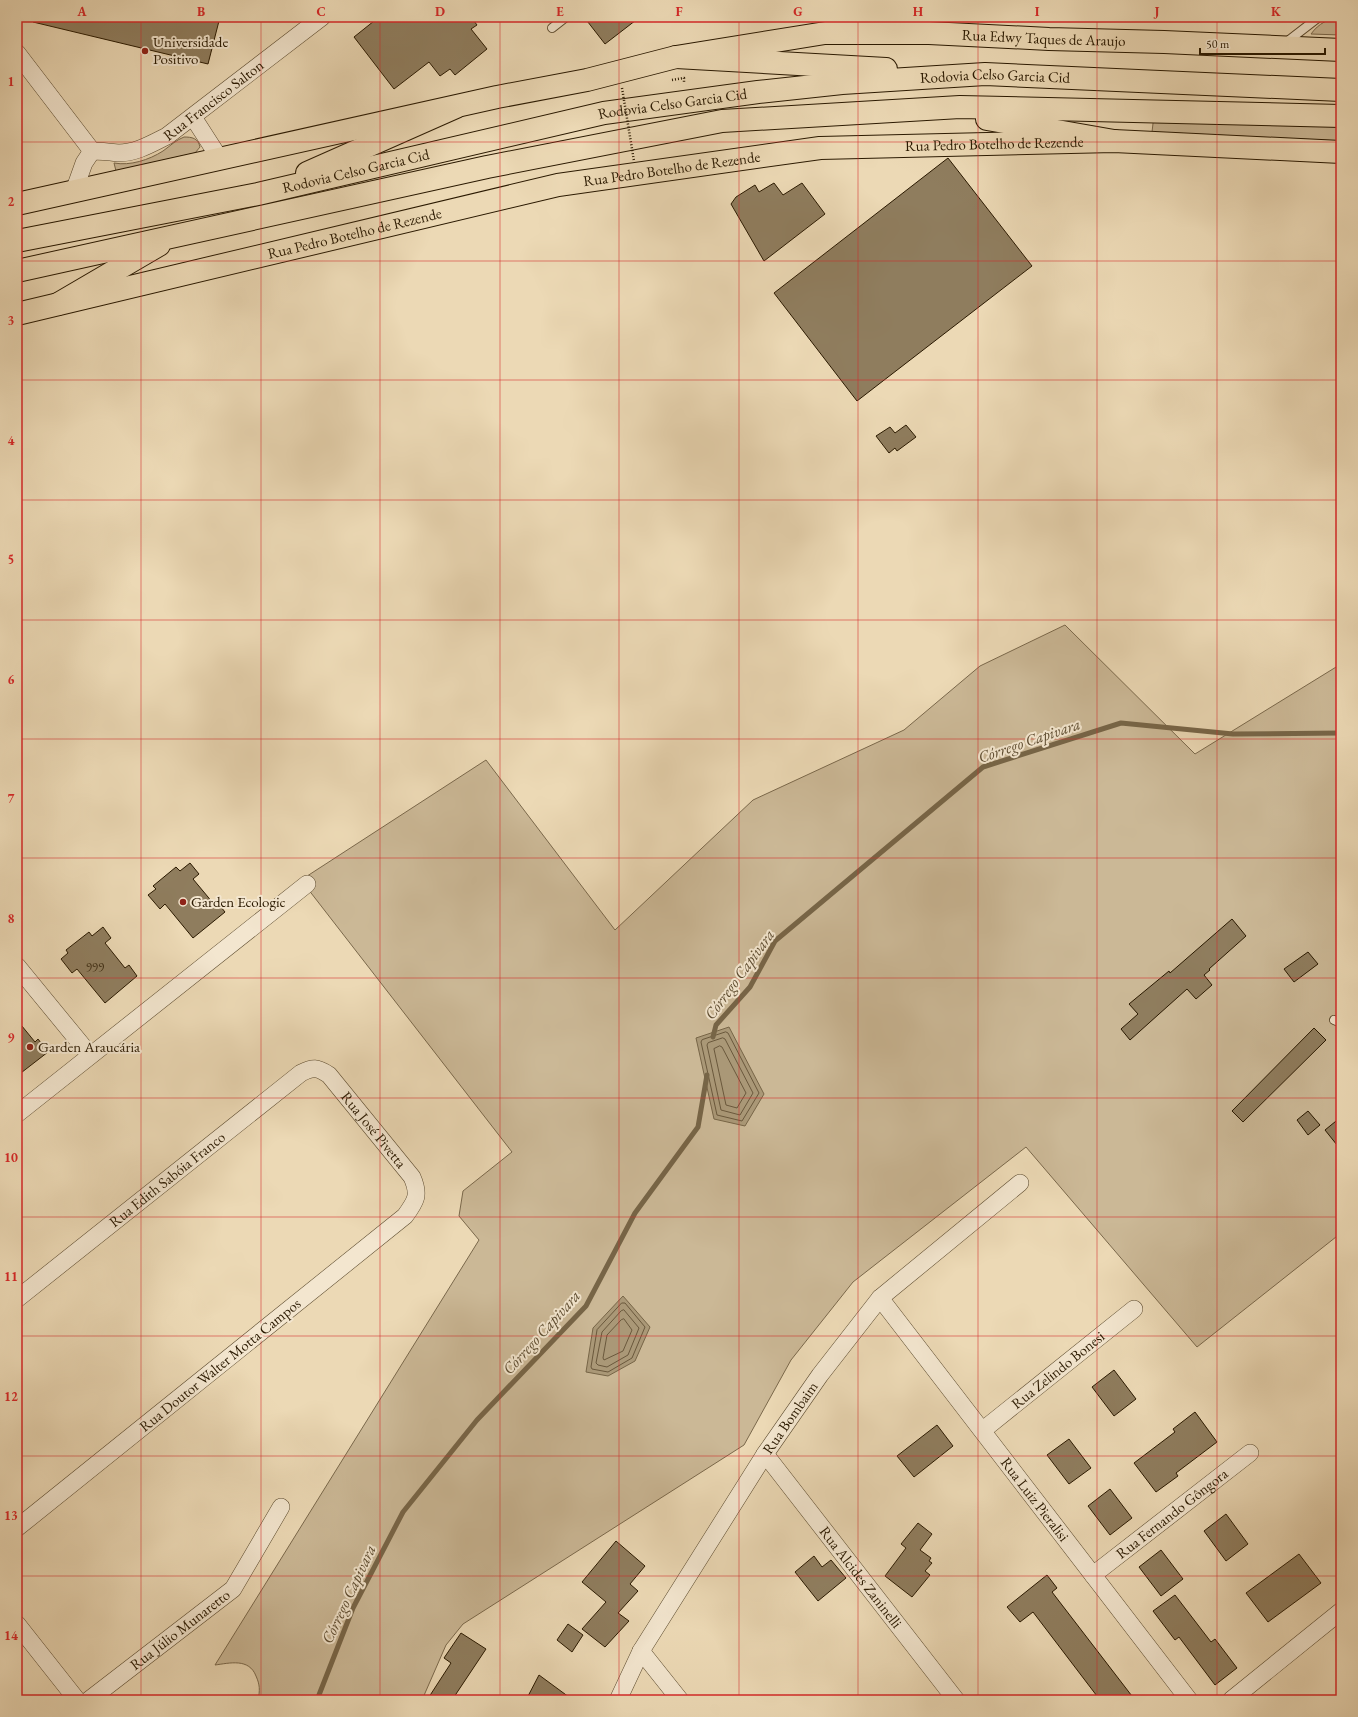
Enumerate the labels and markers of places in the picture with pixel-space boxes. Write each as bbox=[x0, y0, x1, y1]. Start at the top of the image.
place label: Universidade Positivo bbox=[153, 32, 228, 68]
marker: Universidade Positivo bbox=[140, 46, 150, 56]
place label: Garden Ecologic bbox=[191, 892, 286, 911]
marker: Garden Ecologic bbox=[178, 897, 188, 907]
place label: Garden Araucária bbox=[38, 1037, 140, 1056]
marker: Garden Araucária bbox=[25, 1042, 35, 1052]

